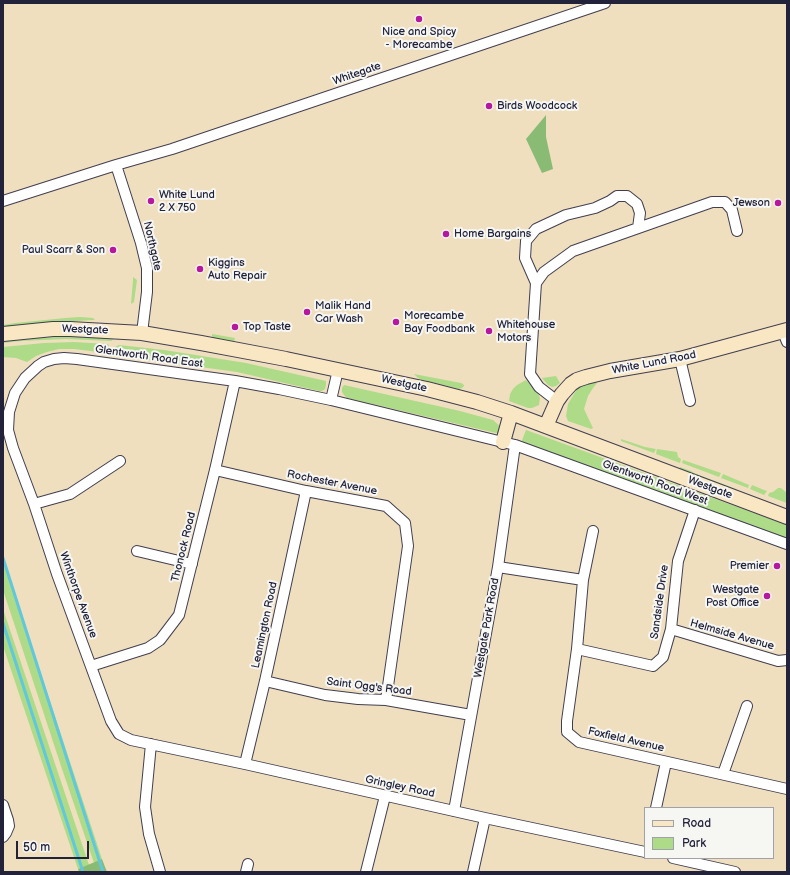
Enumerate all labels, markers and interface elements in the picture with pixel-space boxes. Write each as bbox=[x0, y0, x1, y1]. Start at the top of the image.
marker: Nice and Spicy - Morecambe bbox=[414, 14, 424, 24]
place label: Nice and Spicy - Morecambe bbox=[382, 25, 456, 51]
street label: Whitegate bbox=[331, 60, 383, 88]
place label: Birds Woodcock bbox=[497, 99, 577, 113]
marker: Birds Woodcock bbox=[484, 101, 494, 111]
place label: White Lund 2 X 750 bbox=[159, 188, 215, 214]
marker: White Lund 2 X 750 bbox=[146, 196, 156, 206]
place label: Jewson bbox=[733, 196, 770, 210]
marker: Jewson bbox=[773, 198, 783, 208]
street label: Northgate bbox=[140, 220, 164, 272]
place label: Home Bargains bbox=[454, 227, 531, 241]
marker: Home Bargains bbox=[441, 229, 451, 239]
place label: Paul Scarr & Son bbox=[22, 243, 105, 257]
marker: Paul Scarr & Son bbox=[108, 245, 118, 255]
place label: Kiggins Auto Repair bbox=[208, 256, 266, 282]
marker: Kiggins Auto Repair bbox=[195, 264, 205, 274]
place label: Malik Hand Car Wash bbox=[315, 299, 371, 325]
marker: Malik Hand Car Wash bbox=[302, 307, 312, 317]
place label: Morecambe Bay Foodbank bbox=[404, 309, 475, 335]
marker: Morecambe Bay Foodbank bbox=[391, 317, 401, 327]
place label: Whitehouse Motors bbox=[497, 318, 555, 344]
place label: Top Taste bbox=[243, 320, 291, 334]
marker: Top Taste bbox=[230, 322, 240, 332]
street label: Westgate bbox=[61, 323, 109, 337]
marker: Whitehouse Motors bbox=[484, 326, 494, 336]
street label: Glentworth Road East bbox=[94, 343, 204, 371]
street label: White Lund Road bbox=[611, 348, 697, 378]
street label: Westgate bbox=[380, 373, 428, 395]
street label: Glentworth Road West bbox=[601, 458, 709, 508]
street label: Rochester Avenue bbox=[286, 468, 378, 498]
street label: Westgate bbox=[686, 474, 734, 502]
street label: Thonock Road bbox=[169, 511, 199, 583]
street label: Winthorpe Avenue bbox=[56, 550, 100, 640]
place label: Premier bbox=[730, 559, 769, 573]
marker: Premier bbox=[772, 561, 782, 571]
street label: Sandside Drive bbox=[648, 564, 672, 640]
street label: Westgate Park Road bbox=[472, 577, 502, 679]
street label: Leamington Road bbox=[249, 581, 281, 669]
place label: Westgate Post Office bbox=[706, 583, 759, 609]
marker: Westgate Post Office bbox=[762, 591, 772, 601]
street label: Helmside Avenue bbox=[688, 617, 776, 653]
street label: Saint Ogg's Road bbox=[326, 675, 412, 699]
street label: Foxfield Avenue bbox=[587, 725, 665, 755]
street label: Gringley Road bbox=[364, 773, 436, 801]
legend bbox=[644, 807, 774, 859]
text: Road bbox=[682, 816, 711, 831]
scale bar bbox=[18, 833, 91, 859]
text: Park bbox=[682, 836, 706, 851]
text: 50 m bbox=[23, 840, 50, 855]

